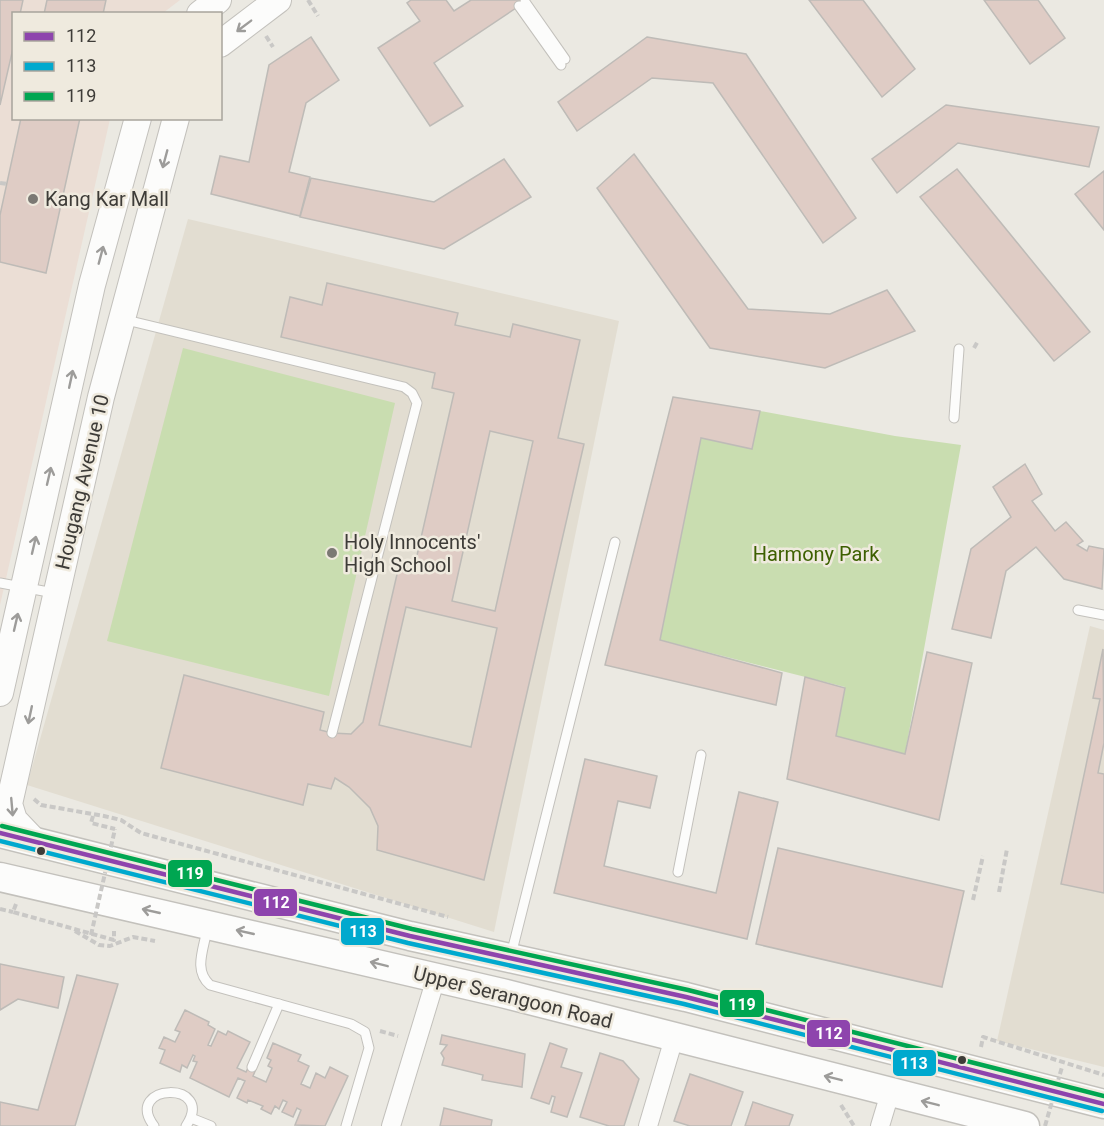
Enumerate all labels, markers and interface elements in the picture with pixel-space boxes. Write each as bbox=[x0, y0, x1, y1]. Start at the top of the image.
legend bbox=[12, 12, 222, 120]
one-way arrow bbox=[236, 19, 252, 32]
text: 112 bbox=[66, 25, 96, 46]
text: 113 bbox=[66, 55, 96, 76]
text: 119 bbox=[66, 85, 96, 106]
one-way arrow bbox=[158, 149, 170, 168]
place label: Kang Kar Mall bbox=[45, 187, 169, 211]
marker: Kang Kar Mall bbox=[26, 192, 40, 206]
one-way arrow bbox=[95, 246, 107, 265]
one-way arrow bbox=[66, 369, 77, 389]
street label: Hougang Avenue 10 bbox=[50, 392, 114, 572]
one-way arrow bbox=[44, 467, 56, 486]
place label: Holy Innocents' High School bbox=[344, 530, 480, 577]
one-way arrow bbox=[28, 536, 40, 555]
park label: Harmony Park bbox=[753, 542, 880, 566]
marker: Holy Innocents' High School bbox=[325, 546, 339, 560]
one-way arrow bbox=[11, 613, 22, 632]
one-way arrow bbox=[23, 705, 35, 724]
one-way arrow bbox=[7, 797, 18, 816]
unlabelled marker bbox=[35, 845, 47, 857]
line badge: 119 bbox=[167, 859, 213, 888]
text: 119 bbox=[176, 864, 204, 883]
line badge: 112 bbox=[253, 888, 298, 917]
text: 112 bbox=[262, 893, 290, 912]
one-way arrow bbox=[142, 904, 161, 916]
line badge: 113 bbox=[340, 917, 385, 946]
text: 113 bbox=[349, 922, 377, 941]
one-way arrow bbox=[235, 926, 255, 937]
one-way arrow bbox=[370, 958, 389, 970]
street label: Upper Serangoon Road bbox=[411, 961, 615, 1033]
line badge: 119 bbox=[719, 989, 765, 1018]
text: 119 bbox=[728, 995, 756, 1014]
line badge: 112 bbox=[806, 1019, 851, 1048]
text: 112 bbox=[815, 1024, 843, 1043]
line badge: 113 bbox=[892, 1049, 937, 1077]
text: 113 bbox=[900, 1054, 928, 1073]
unlabelled marker bbox=[956, 1054, 968, 1066]
one-way arrow bbox=[824, 1072, 843, 1084]
one-way arrow bbox=[920, 1096, 939, 1108]

